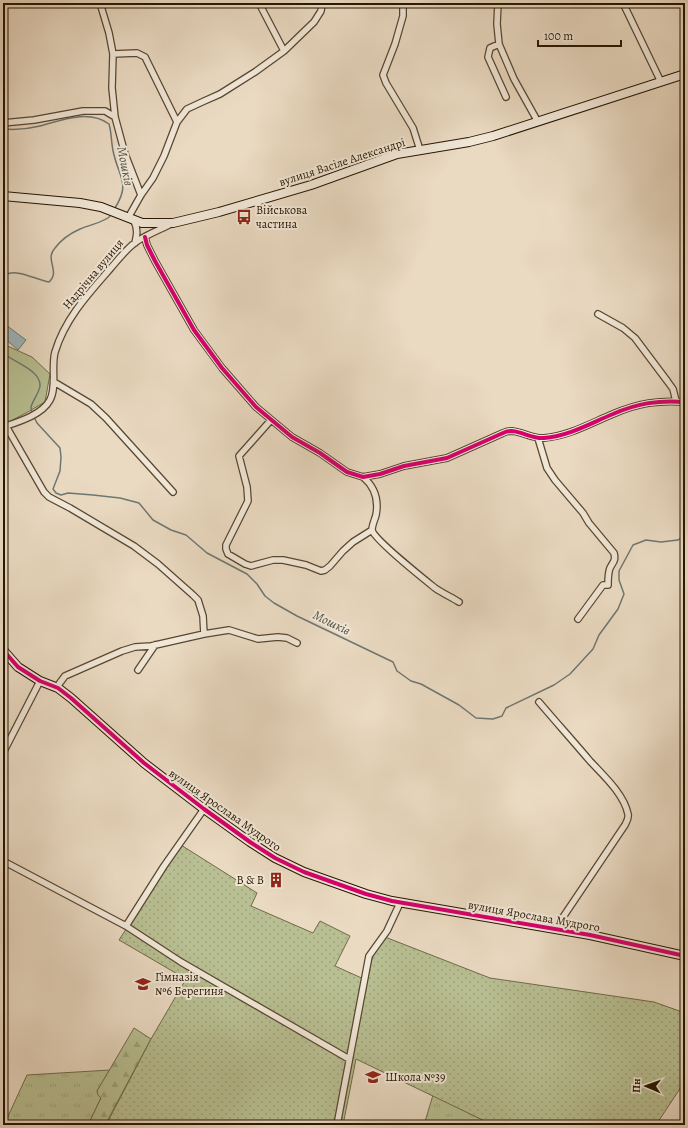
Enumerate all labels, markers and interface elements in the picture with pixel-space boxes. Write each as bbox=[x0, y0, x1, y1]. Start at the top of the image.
scale bar bbox=[538, 22, 621, 48]
text: 100 m bbox=[544, 28, 573, 44]
street label: вулиця Васіле Александрі bbox=[277, 134, 407, 190]
water label: Мошків bbox=[113, 145, 138, 187]
place label: Військова частина bbox=[256, 202, 308, 232]
bus stop icon: Військова частина bbox=[235, 208, 253, 226]
street label: Надрічна вулиця bbox=[59, 235, 127, 313]
water label: Мошків bbox=[310, 606, 353, 639]
street label: вулиця Ярослава Мудрого bbox=[166, 765, 284, 855]
building icon: B & B bbox=[267, 871, 285, 889]
place label: B & B bbox=[237, 872, 264, 888]
street label: вулиця Ярослава Мудрого bbox=[467, 897, 601, 935]
place label: Гімназія №6 Берегиня bbox=[155, 969, 224, 999]
school or university icon: Гімназія №6 Берегиня bbox=[134, 975, 152, 993]
north arrow bbox=[626, 1066, 666, 1106]
school or university icon: Школа №39 bbox=[364, 1068, 382, 1086]
place label: Школа №39 bbox=[385, 1069, 445, 1085]
text: Пн bbox=[629, 1078, 644, 1093]

